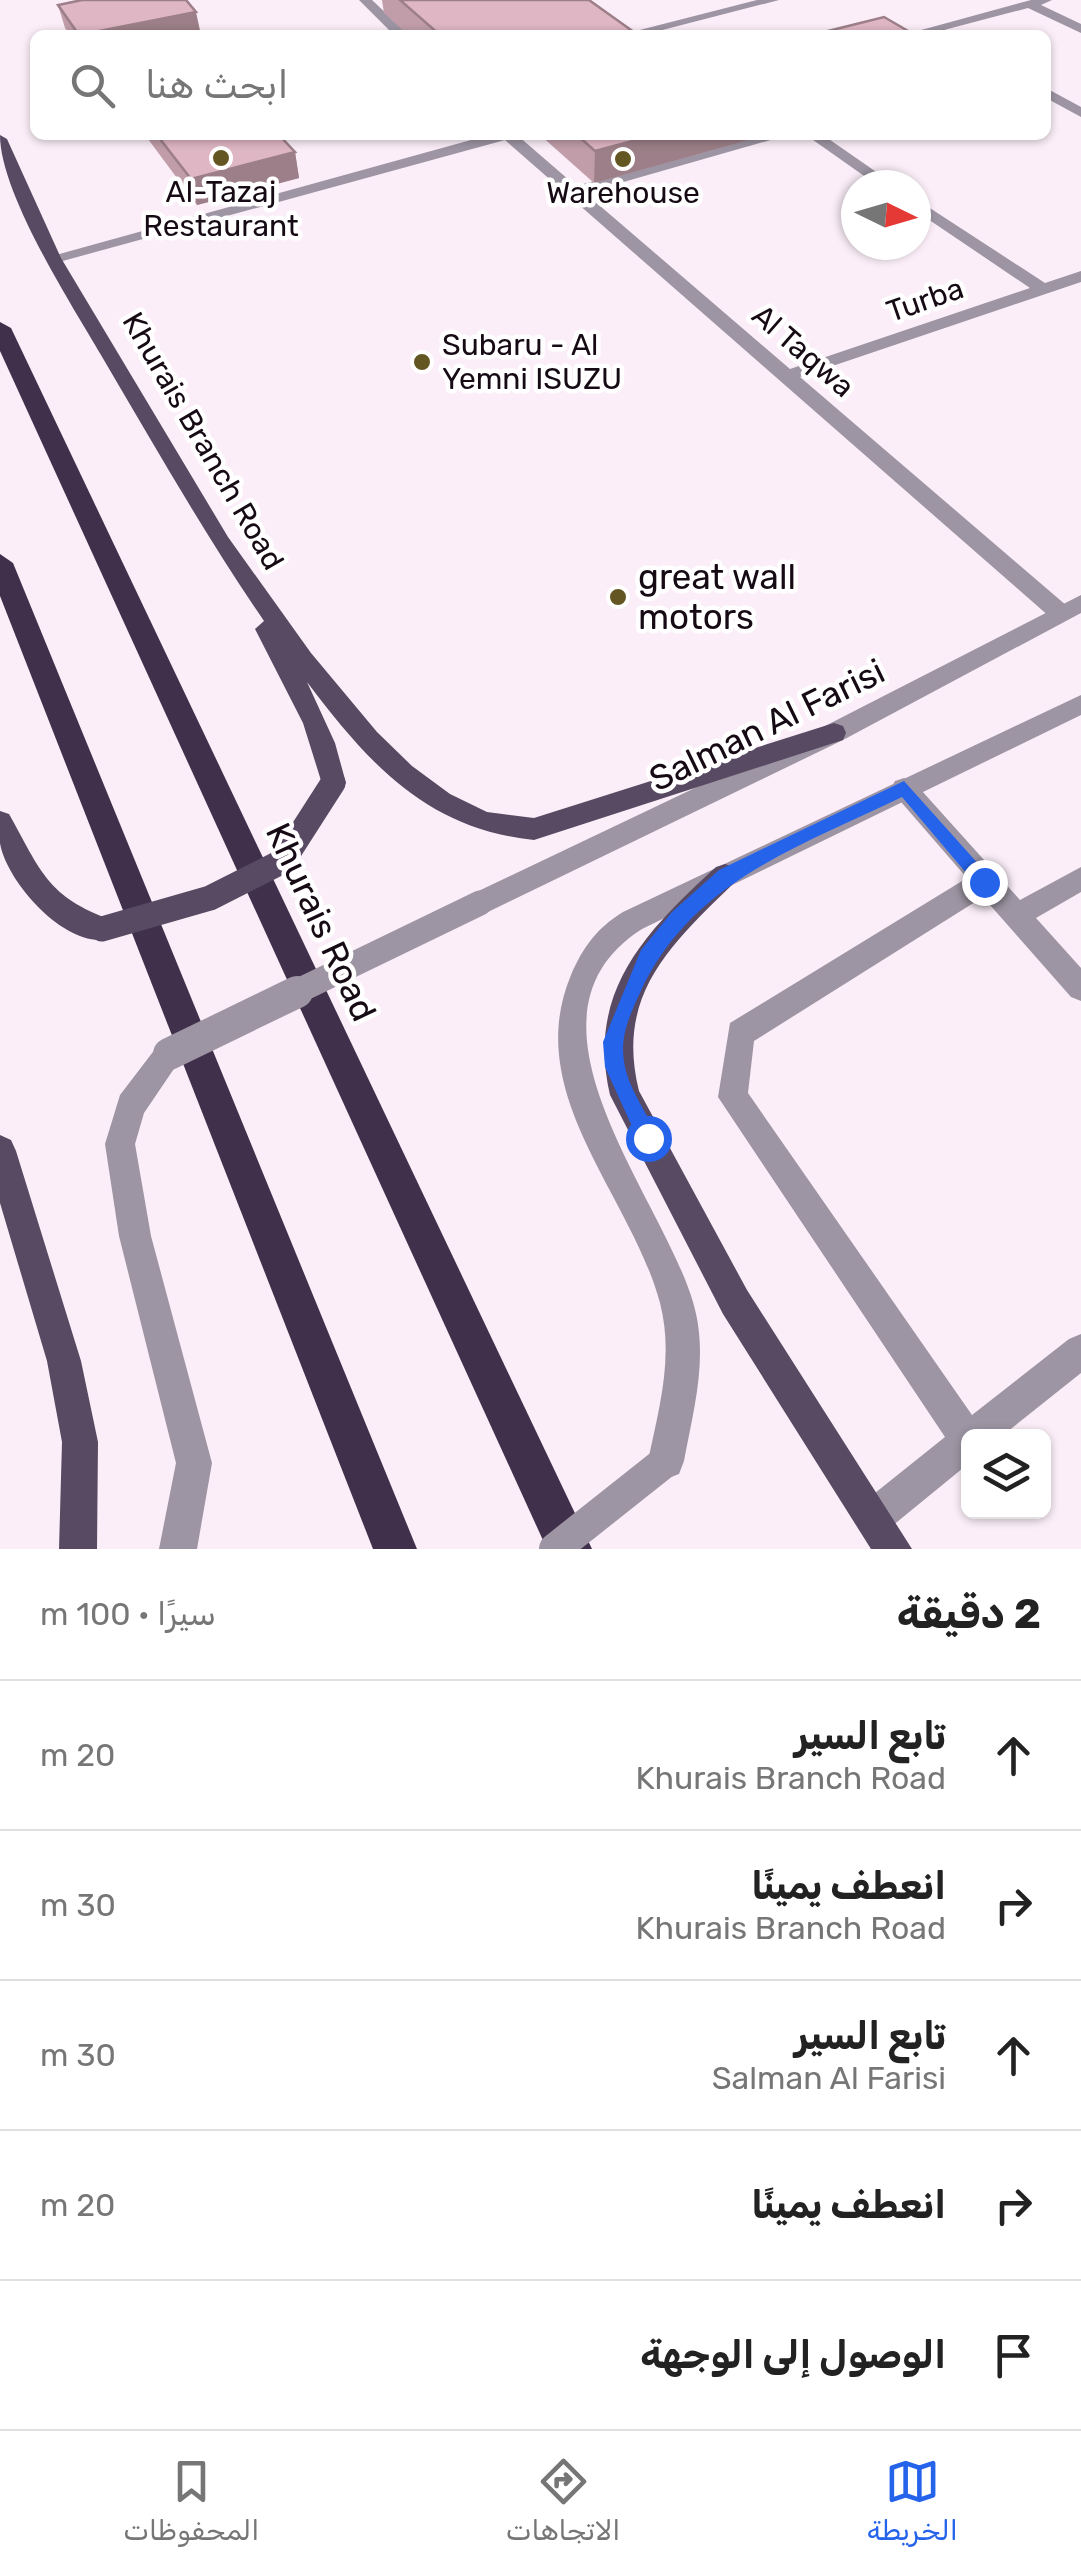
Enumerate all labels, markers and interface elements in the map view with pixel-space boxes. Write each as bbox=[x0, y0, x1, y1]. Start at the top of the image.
search box bbox=[30, 30, 1051, 140]
icon: search bbox=[65, 58, 120, 113]
text: ابحث هنا bbox=[145, 62, 288, 108]
marker: Al-Tazaj Restaurant bbox=[210, 147, 232, 169]
marker: Warehouse bbox=[612, 148, 634, 170]
north arrow bbox=[841, 170, 931, 260]
place label: Al-Tazaj Restaurant bbox=[143, 174, 299, 244]
place label: Warehouse bbox=[546, 175, 700, 211]
street label: Turba bbox=[882, 270, 968, 330]
street label: Al Taqwa bbox=[745, 297, 861, 405]
street label: Khurais Branch Road bbox=[115, 306, 291, 576]
place label: Subaru - Al Yemni ISUZU bbox=[442, 327, 622, 397]
marker: Subaru - Al Yemni ISUZU bbox=[411, 351, 433, 373]
place label: great wall motors bbox=[638, 556, 796, 638]
marker: great wall motors bbox=[607, 586, 629, 608]
street label: Salman Al Farisi bbox=[643, 650, 891, 800]
street label: Khurais Road bbox=[257, 816, 385, 1028]
route end bbox=[962, 860, 1008, 906]
route start bbox=[626, 1116, 672, 1162]
map controls bbox=[961, 1429, 1051, 1519]
button: layers bbox=[961, 1429, 1051, 1519]
text: 2 دقيقة bbox=[897, 1589, 1041, 1639]
text: سيرًا · 100 m bbox=[40, 1595, 216, 1633]
text: تابع السير bbox=[794, 1713, 946, 1759]
icon: ahead bbox=[986, 1728, 1041, 1783]
text: 20 m bbox=[40, 1736, 115, 1774]
text: Khurais Branch Road bbox=[635, 1759, 946, 1797]
text: انعطف يمينًا bbox=[751, 1863, 946, 1909]
icon: right bbox=[986, 1878, 1041, 1933]
text: 30 m bbox=[40, 1886, 116, 1924]
text: Khurais Branch Road bbox=[635, 1909, 946, 1947]
text: تابع السير bbox=[794, 2013, 946, 2059]
icon: ahead bbox=[986, 2028, 1041, 2083]
text: 30 m bbox=[40, 2036, 116, 2074]
text: Salman Al Farisi bbox=[712, 2059, 946, 2097]
icon: right bbox=[986, 2178, 1041, 2233]
text: انعطف يمينًا bbox=[751, 2182, 946, 2228]
text: 20 m bbox=[40, 2186, 115, 2224]
icon: arrive bbox=[986, 2328, 1041, 2383]
text: الوصول إلى الوجهة bbox=[640, 2332, 946, 2378]
tab: المحفوظات bbox=[123, 2454, 259, 2547]
tab: الاتجاهات bbox=[506, 2454, 620, 2547]
tab: الخريطة bbox=[867, 2454, 958, 2547]

